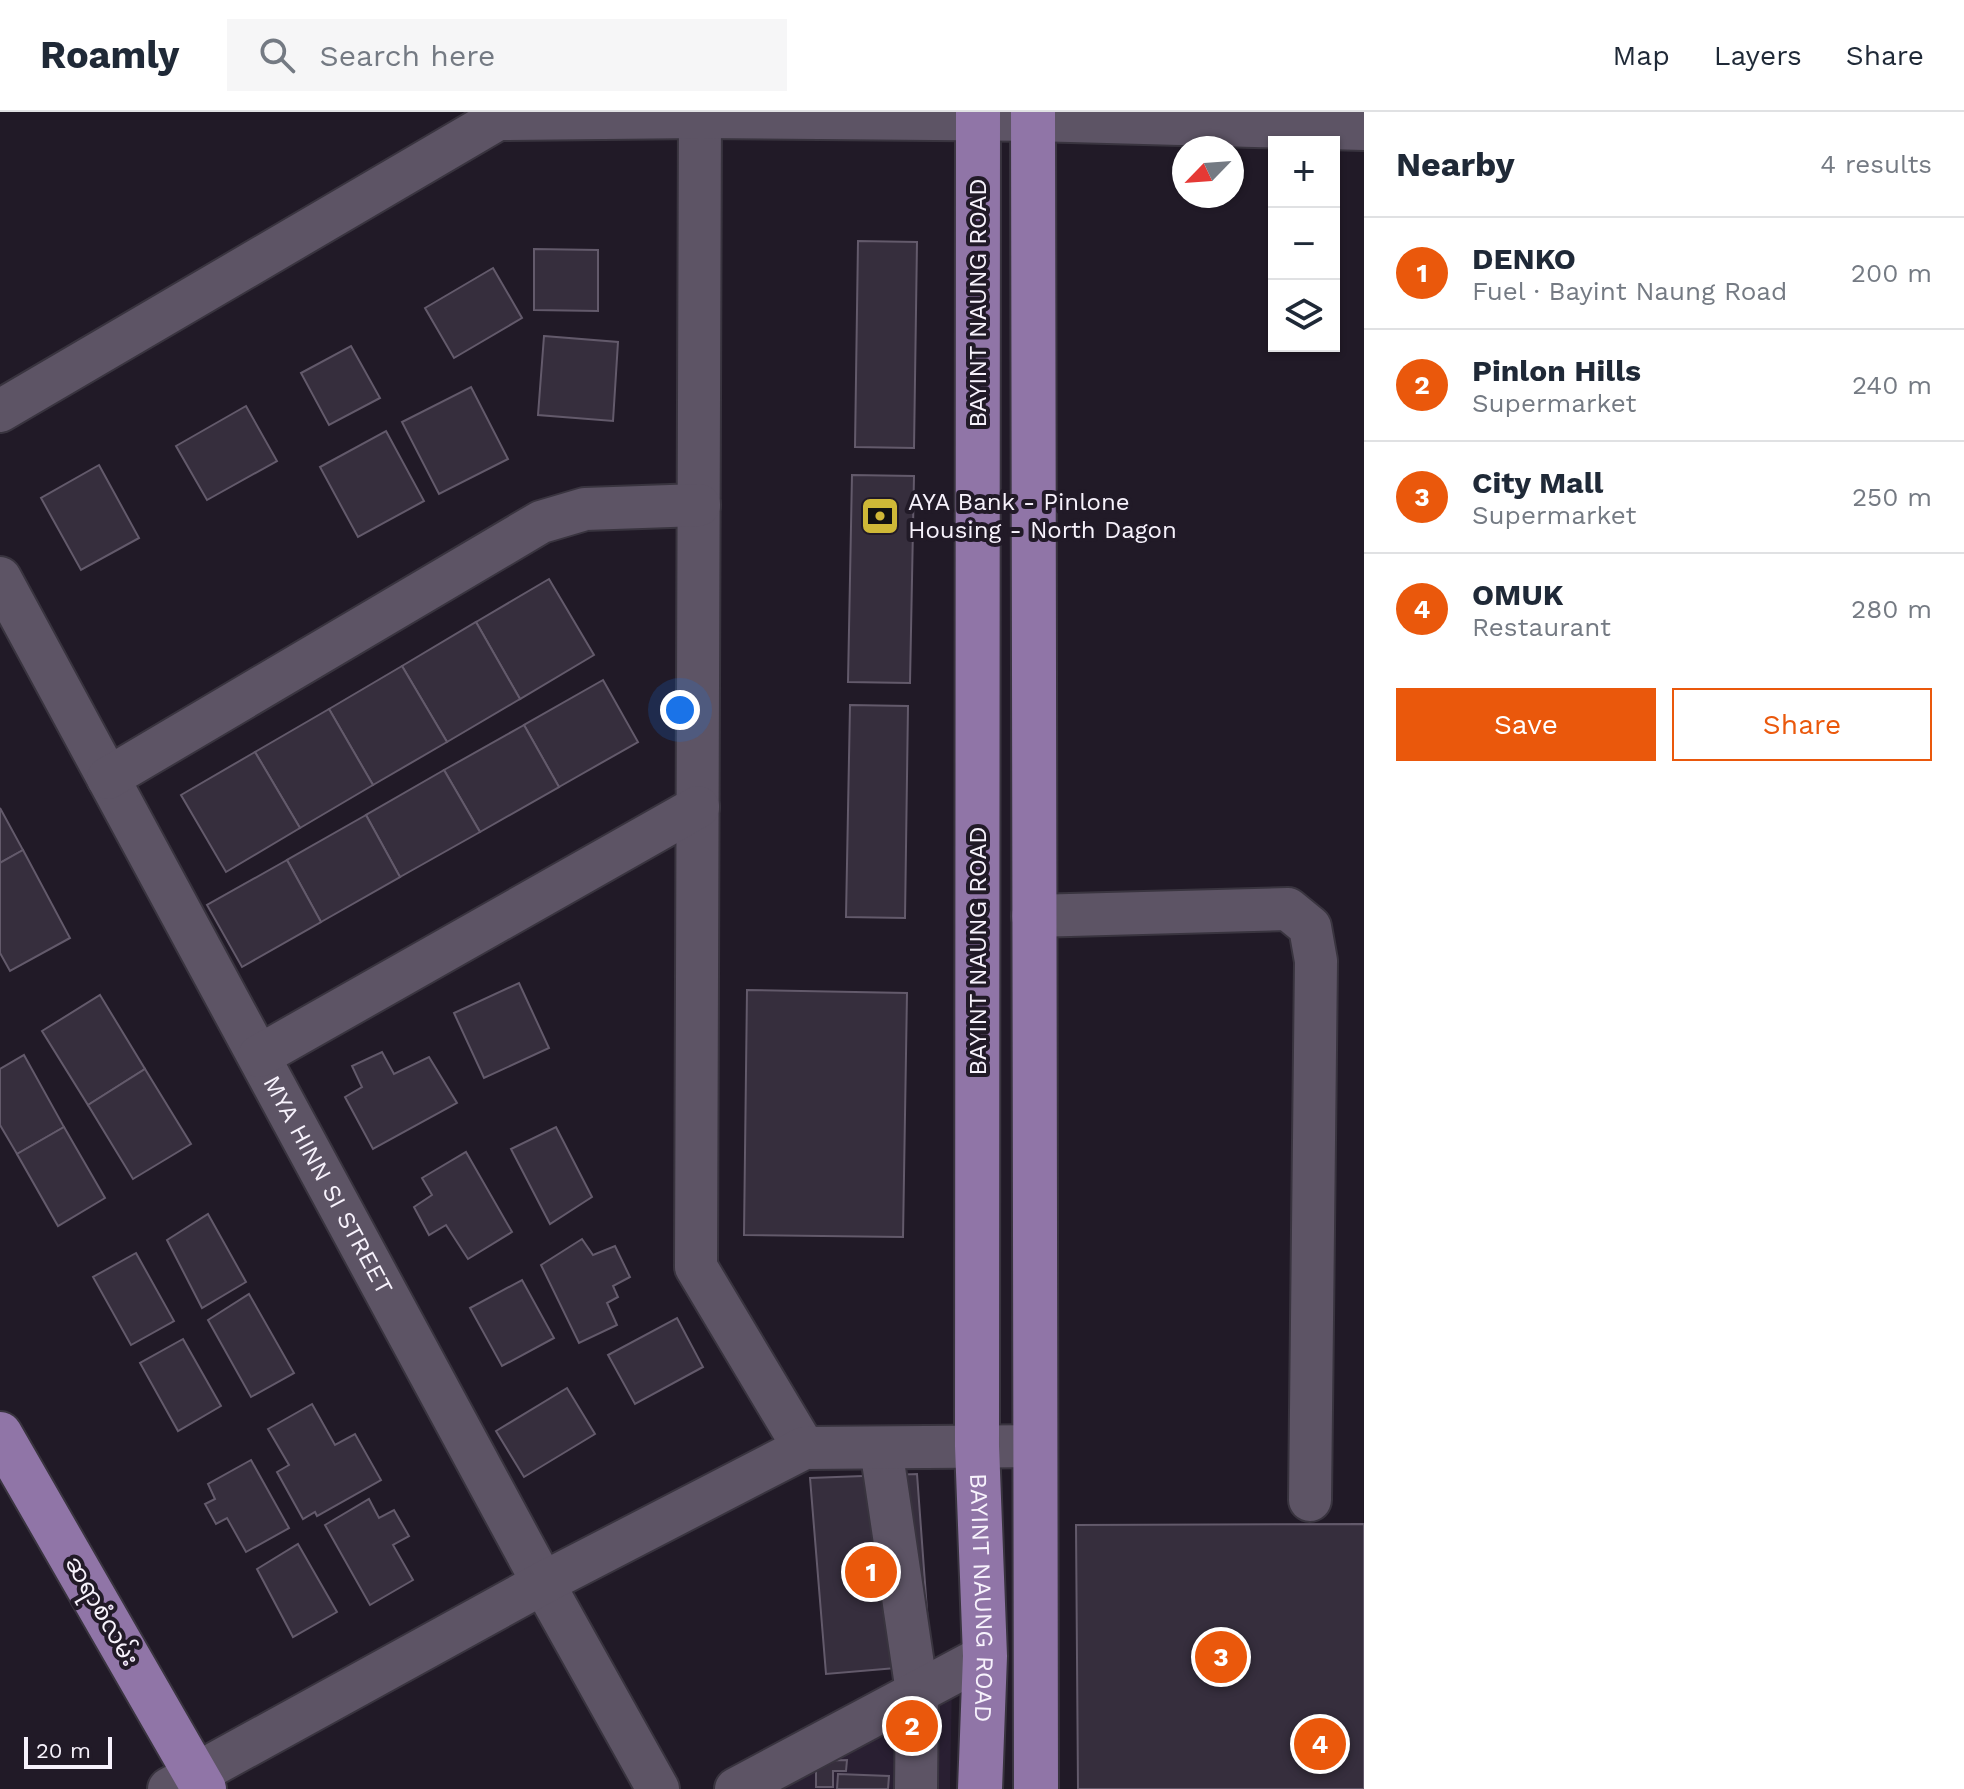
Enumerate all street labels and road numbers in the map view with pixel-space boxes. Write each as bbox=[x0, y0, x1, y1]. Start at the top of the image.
street label: BAYINT NAUNG ROAD bbox=[964, 178, 992, 428]
street label: BAYINT NAUNG ROAD bbox=[964, 826, 992, 1076]
street label: MYA HINN SI STREET bbox=[257, 1071, 399, 1299]
street label: BAYINT NAUNG ROAD bbox=[964, 1473, 999, 1723]
street label: ဆရာစံလမ်း bbox=[55, 1550, 146, 1673]

